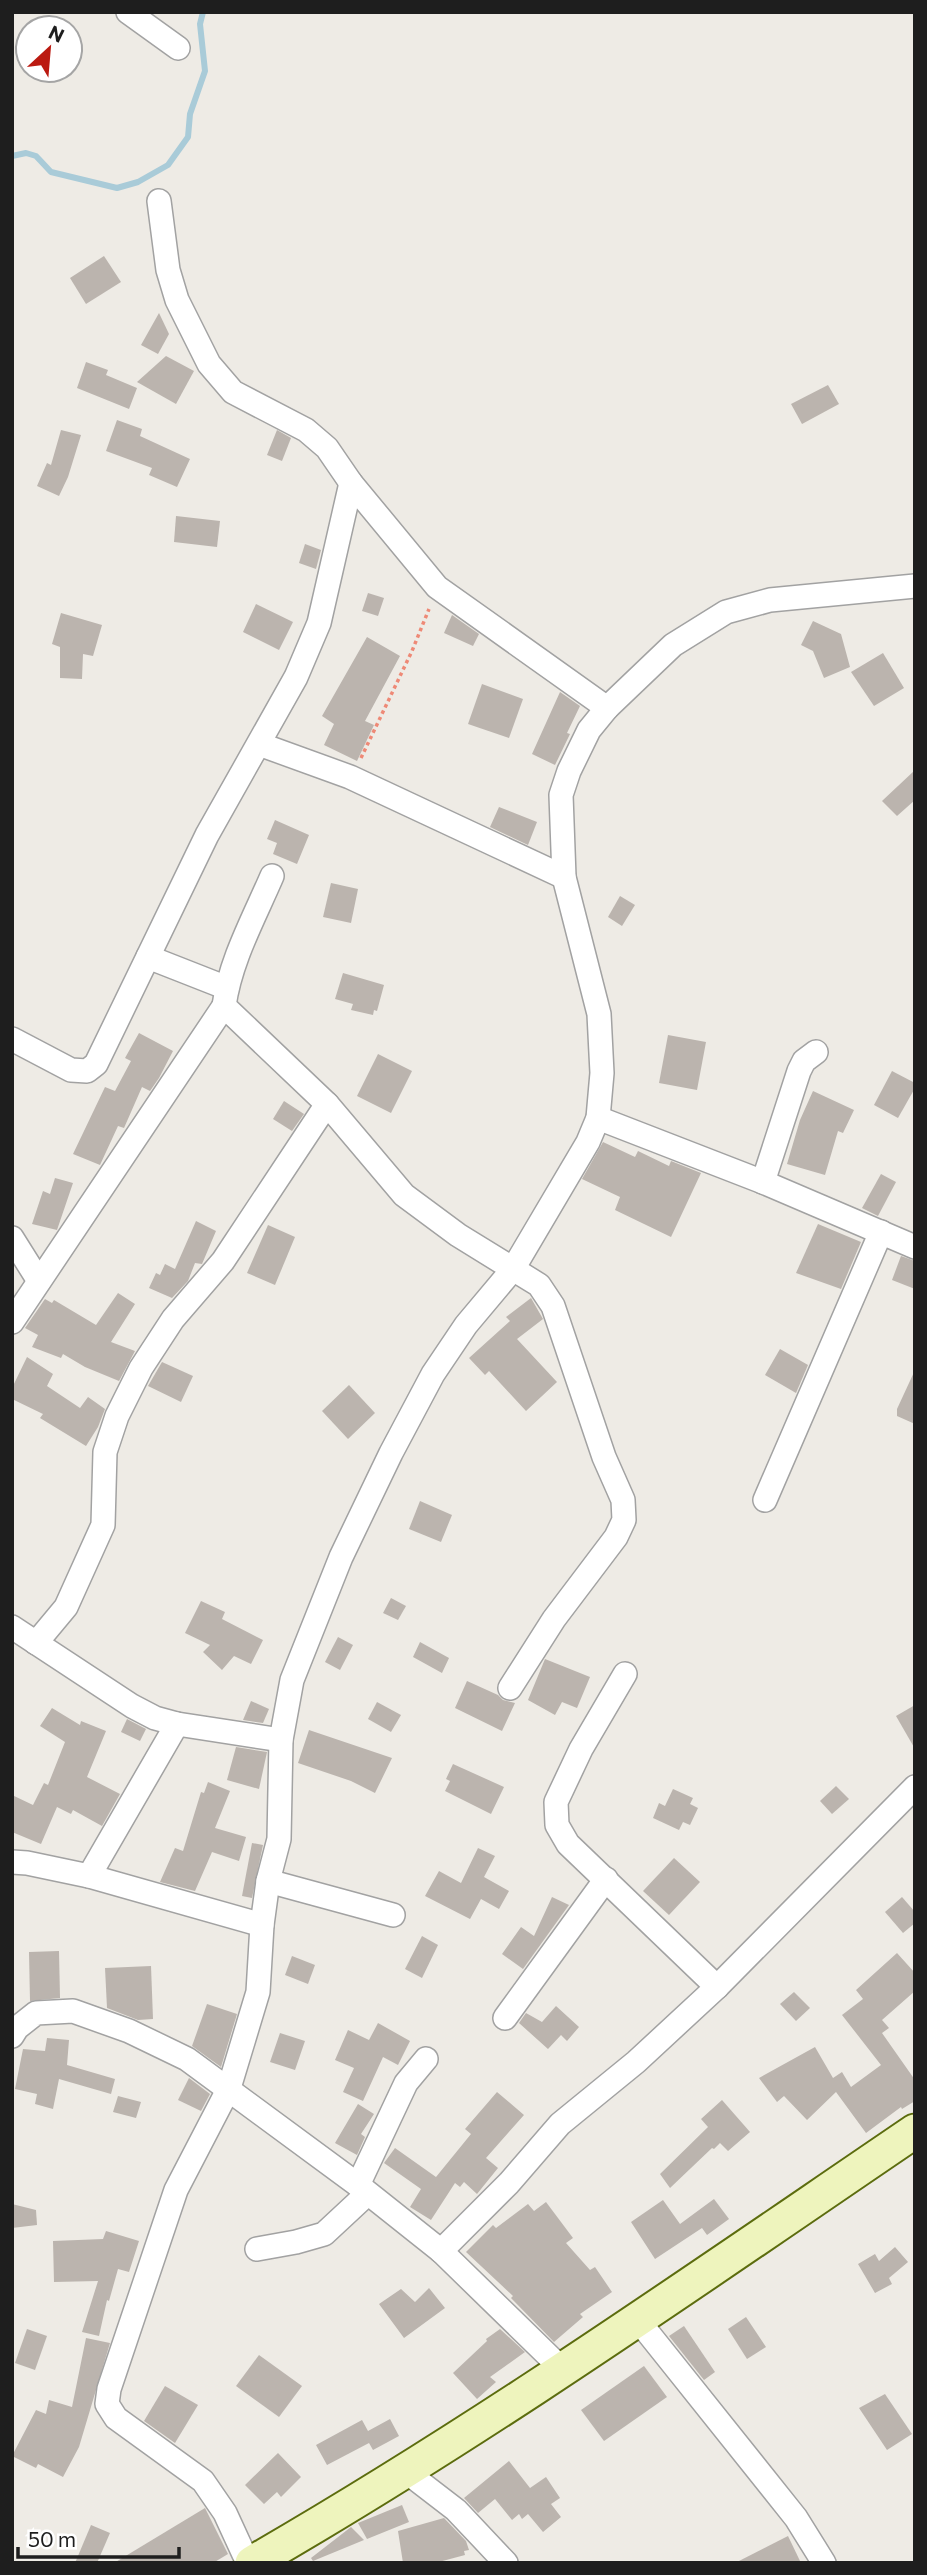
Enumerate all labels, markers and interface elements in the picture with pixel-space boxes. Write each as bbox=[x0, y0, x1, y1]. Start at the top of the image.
north arrow bbox=[14, 14, 84, 84]
text: N bbox=[45, 20, 68, 47]
scale bar bbox=[18, 2516, 178, 2560]
text: 50 m bbox=[28, 2526, 76, 2551]

